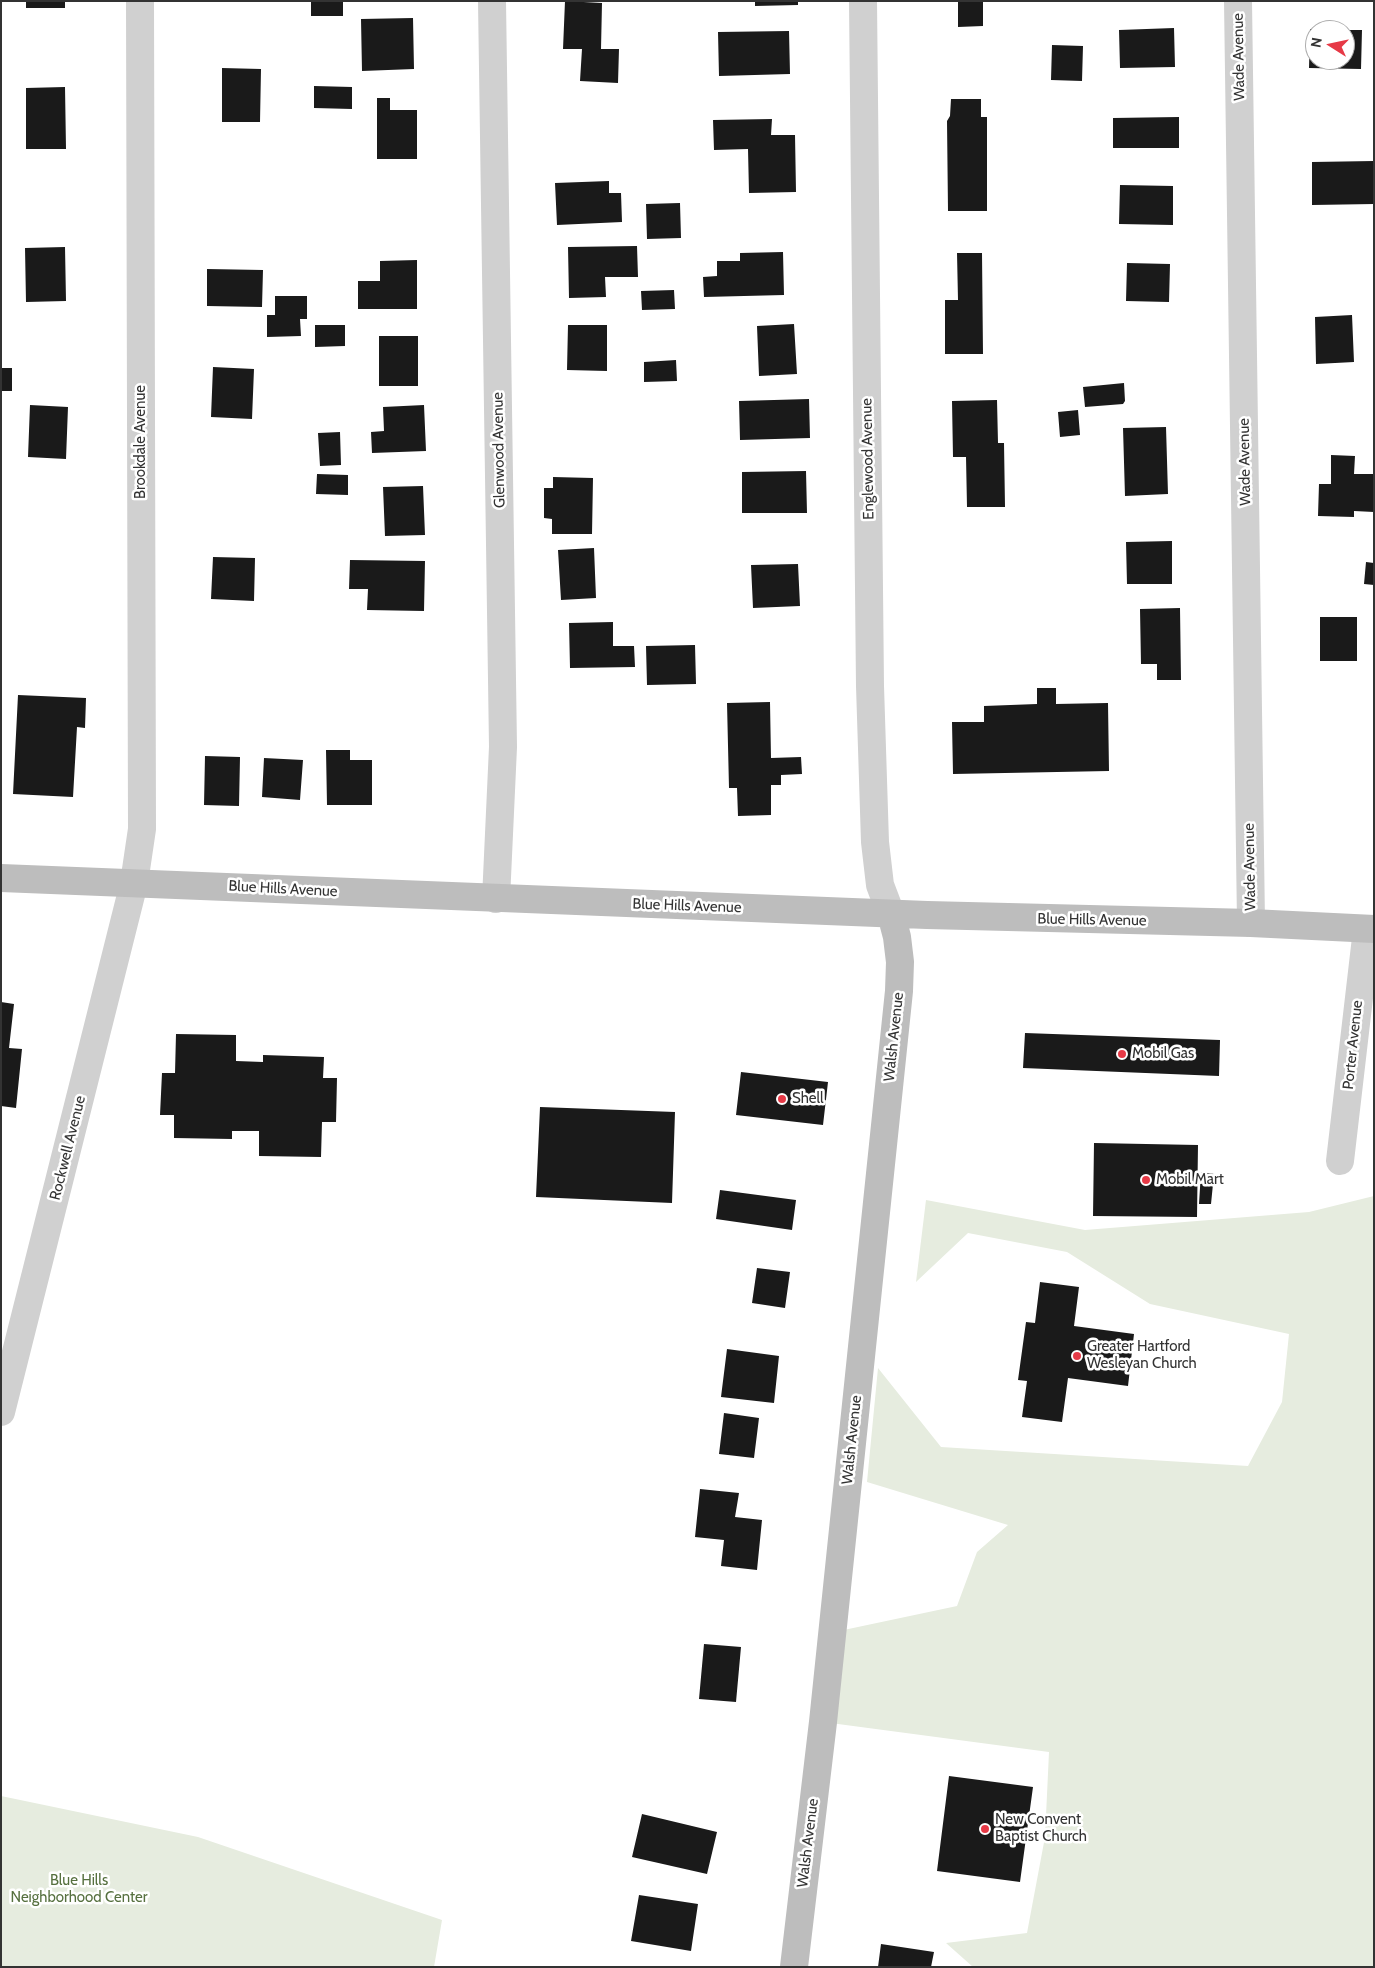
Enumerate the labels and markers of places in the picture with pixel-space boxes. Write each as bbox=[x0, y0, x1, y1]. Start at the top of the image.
place label: Mobil Gas bbox=[1132, 1045, 1194, 1063]
marker: Mobil Gas bbox=[1116, 1048, 1128, 1060]
place label: Shell bbox=[792, 1090, 824, 1108]
marker: Shell bbox=[776, 1093, 788, 1105]
place label: Mobil Mart bbox=[1156, 1171, 1224, 1189]
marker: Mobil Mart bbox=[1140, 1174, 1152, 1186]
place label: Greater Hartford Wesleyan Church bbox=[1087, 1338, 1197, 1373]
marker: Greater Hartford Wesleyan Church bbox=[1071, 1350, 1083, 1362]
place label: New Convent Baptist Church bbox=[995, 1811, 1087, 1846]
marker: New Convent Baptist Church bbox=[979, 1823, 991, 1835]

